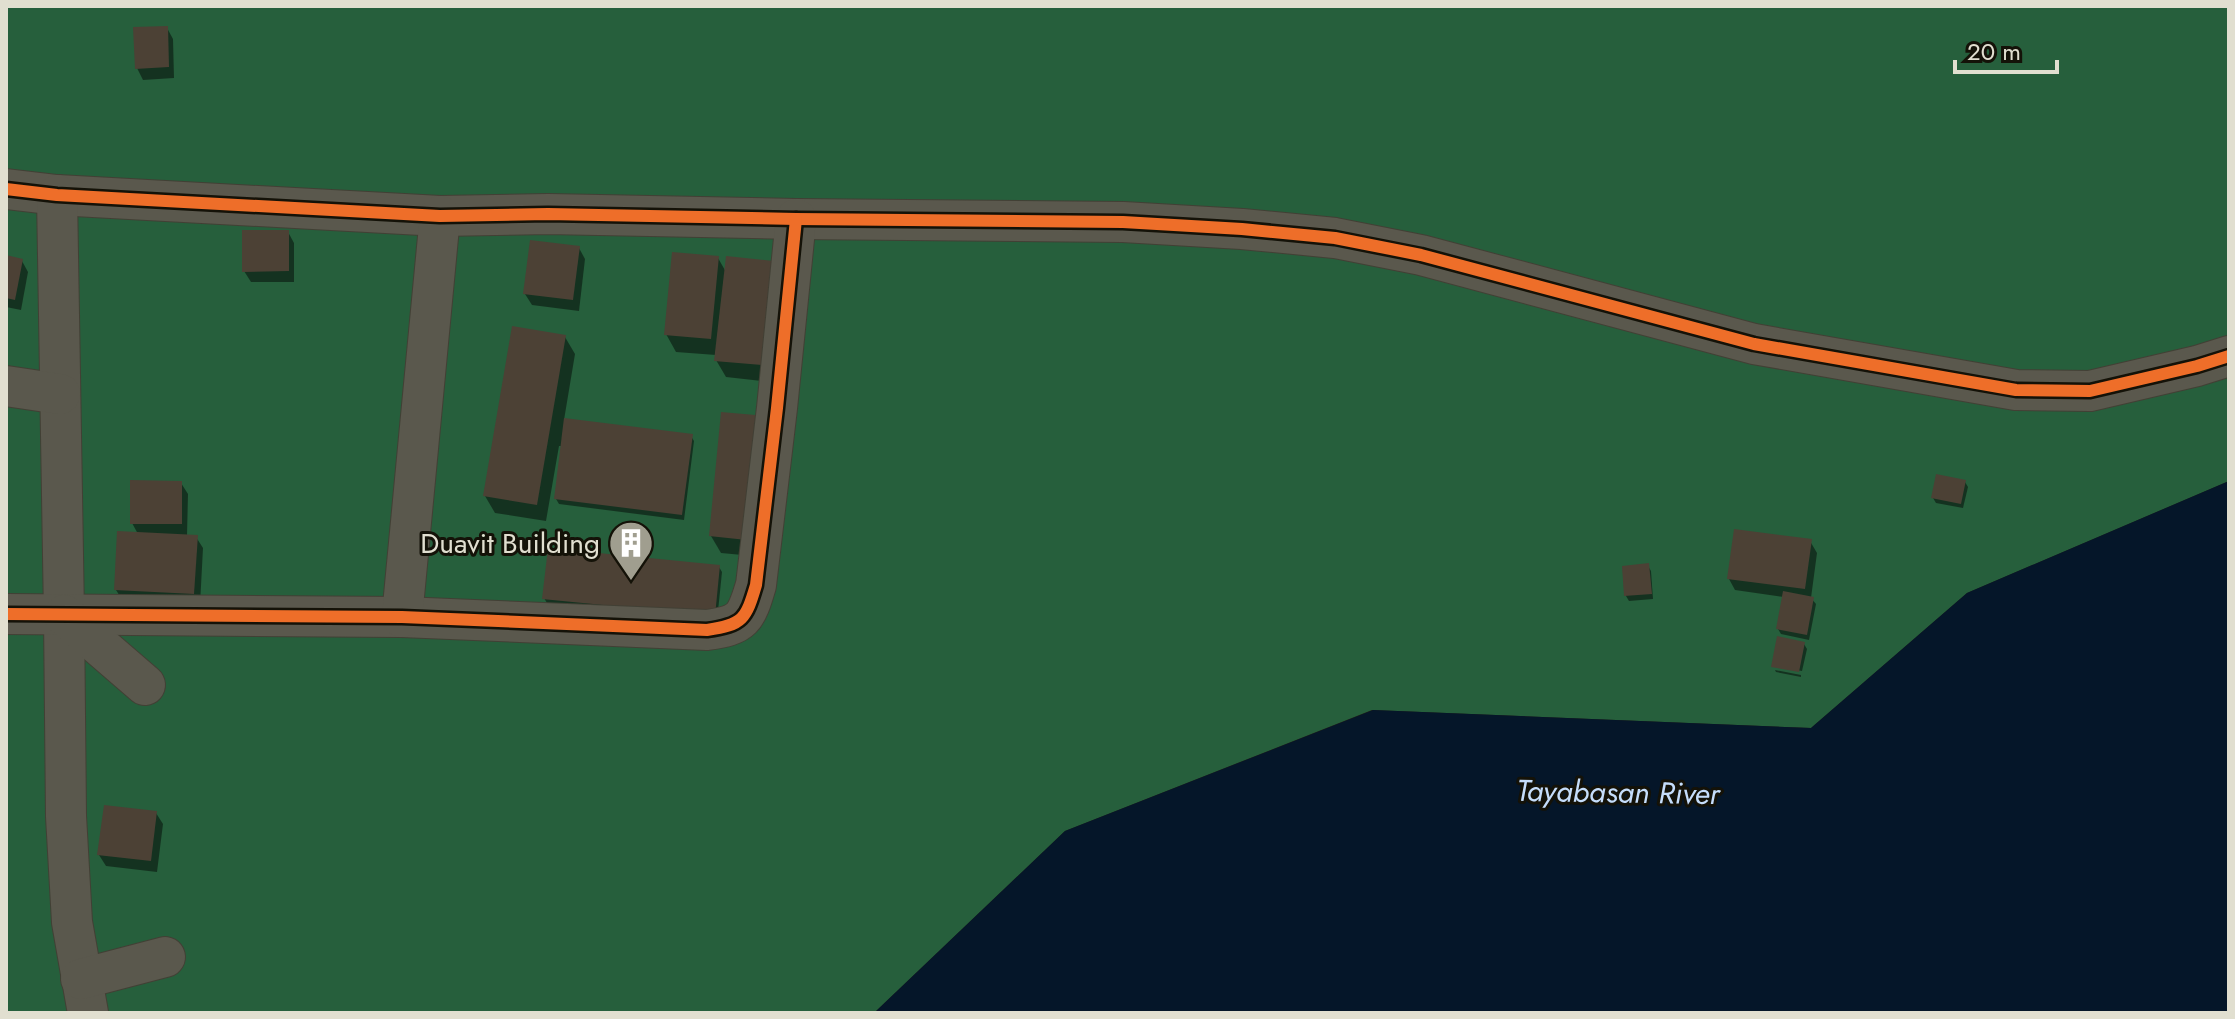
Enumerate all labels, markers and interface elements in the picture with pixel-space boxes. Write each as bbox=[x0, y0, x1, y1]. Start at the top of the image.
scale bar bbox=[1955, 24, 2057, 74]
text: 20 m bbox=[1967, 34, 2021, 69]
building icon: Duavit Building bbox=[607, 519, 655, 582]
place label: Duavit Building bbox=[420, 523, 600, 564]
water label: Tayabasan River bbox=[1516, 769, 1722, 815]

